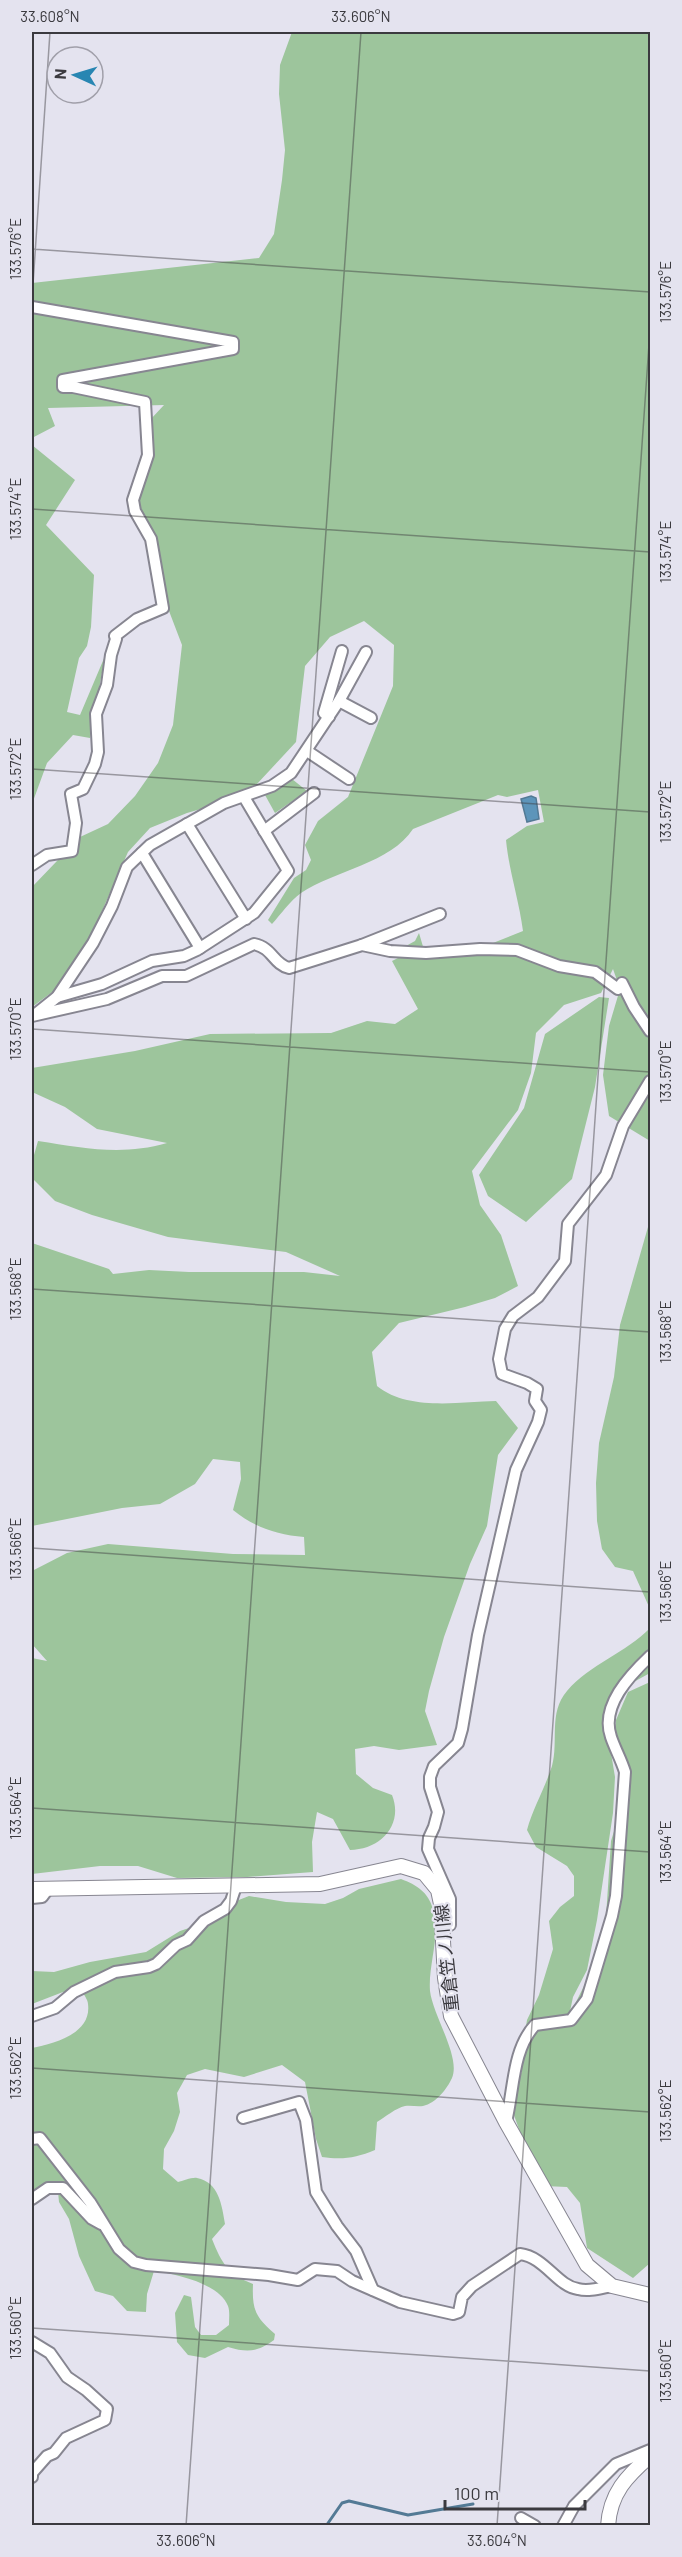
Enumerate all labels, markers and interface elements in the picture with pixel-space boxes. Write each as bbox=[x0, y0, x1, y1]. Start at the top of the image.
text: 33.608°N bbox=[20, 7, 80, 25]
text: 33.606°N bbox=[331, 7, 391, 25]
north arrow bbox=[45, 45, 105, 105]
text: N bbox=[50, 68, 69, 80]
text: 133.576°E bbox=[6, 218, 24, 280]
text: 133.576°E bbox=[656, 261, 674, 323]
text: 133.574°E bbox=[6, 478, 24, 540]
text: 133.574°E bbox=[656, 521, 674, 583]
text: 133.572°E bbox=[6, 738, 24, 800]
text: 133.572°E bbox=[656, 781, 674, 843]
text: 133.570°E bbox=[6, 998, 24, 1060]
text: 133.570°E bbox=[656, 1041, 674, 1103]
text: 133.568°E bbox=[6, 1258, 24, 1320]
text: 133.568°E bbox=[656, 1301, 674, 1363]
text: 133.566°E bbox=[6, 1518, 24, 1580]
text: 133.566°E bbox=[656, 1561, 674, 1623]
text: 133.564°E bbox=[6, 1776, 24, 1840]
text: 133.564°E bbox=[656, 1820, 674, 1884]
street label: 重倉笠ノ川線 bbox=[429, 1903, 463, 2013]
text: 133.562°E bbox=[6, 2036, 24, 2100]
text: 133.562°E bbox=[656, 2079, 674, 2143]
text: 133.560°E bbox=[6, 2296, 24, 2360]
text: 133.560°E bbox=[656, 2339, 674, 2403]
scale bar bbox=[445, 2473, 584, 2511]
text: 100 m bbox=[454, 2482, 499, 2504]
text: 33.606°N bbox=[156, 2531, 216, 2549]
text: 33.604°N bbox=[467, 2531, 527, 2549]

